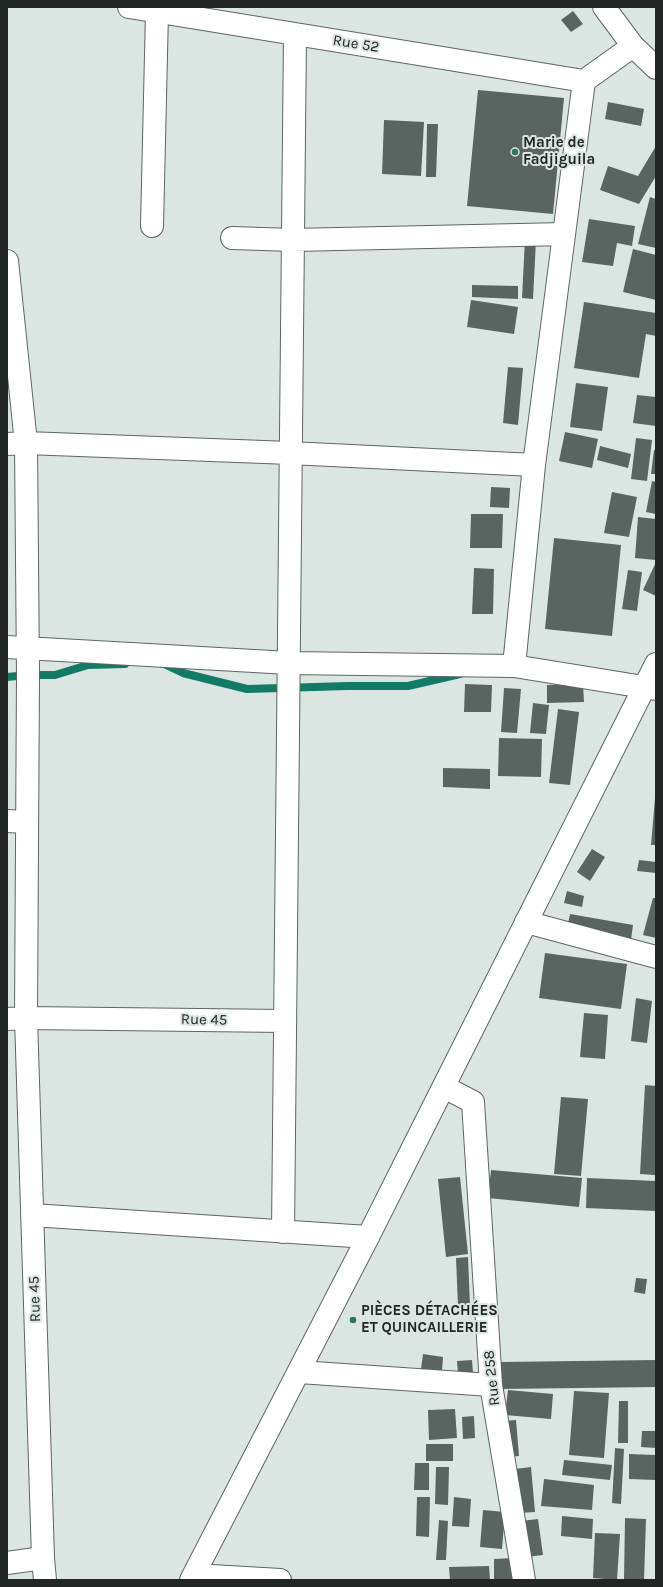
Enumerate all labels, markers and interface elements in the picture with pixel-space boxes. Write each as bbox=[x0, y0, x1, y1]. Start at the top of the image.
street label: Rue 52 bbox=[332, 31, 380, 57]
place label: Marie de Fadjiguila bbox=[523, 134, 595, 169]
marker: Marie de Fadjiguila bbox=[510, 147, 520, 157]
street label: Rue 45 bbox=[181, 1011, 227, 1029]
street label: Rue 45 bbox=[25, 1276, 45, 1322]
place label: PIÈCES DÉTACHÉES ET QUINCAILLERIE bbox=[361, 1302, 498, 1337]
marker: PIÈCES DÉTACHÉES ET QUINCAILLERIE bbox=[348, 1315, 358, 1325]
street label: Rue 258 bbox=[480, 1349, 504, 1407]

